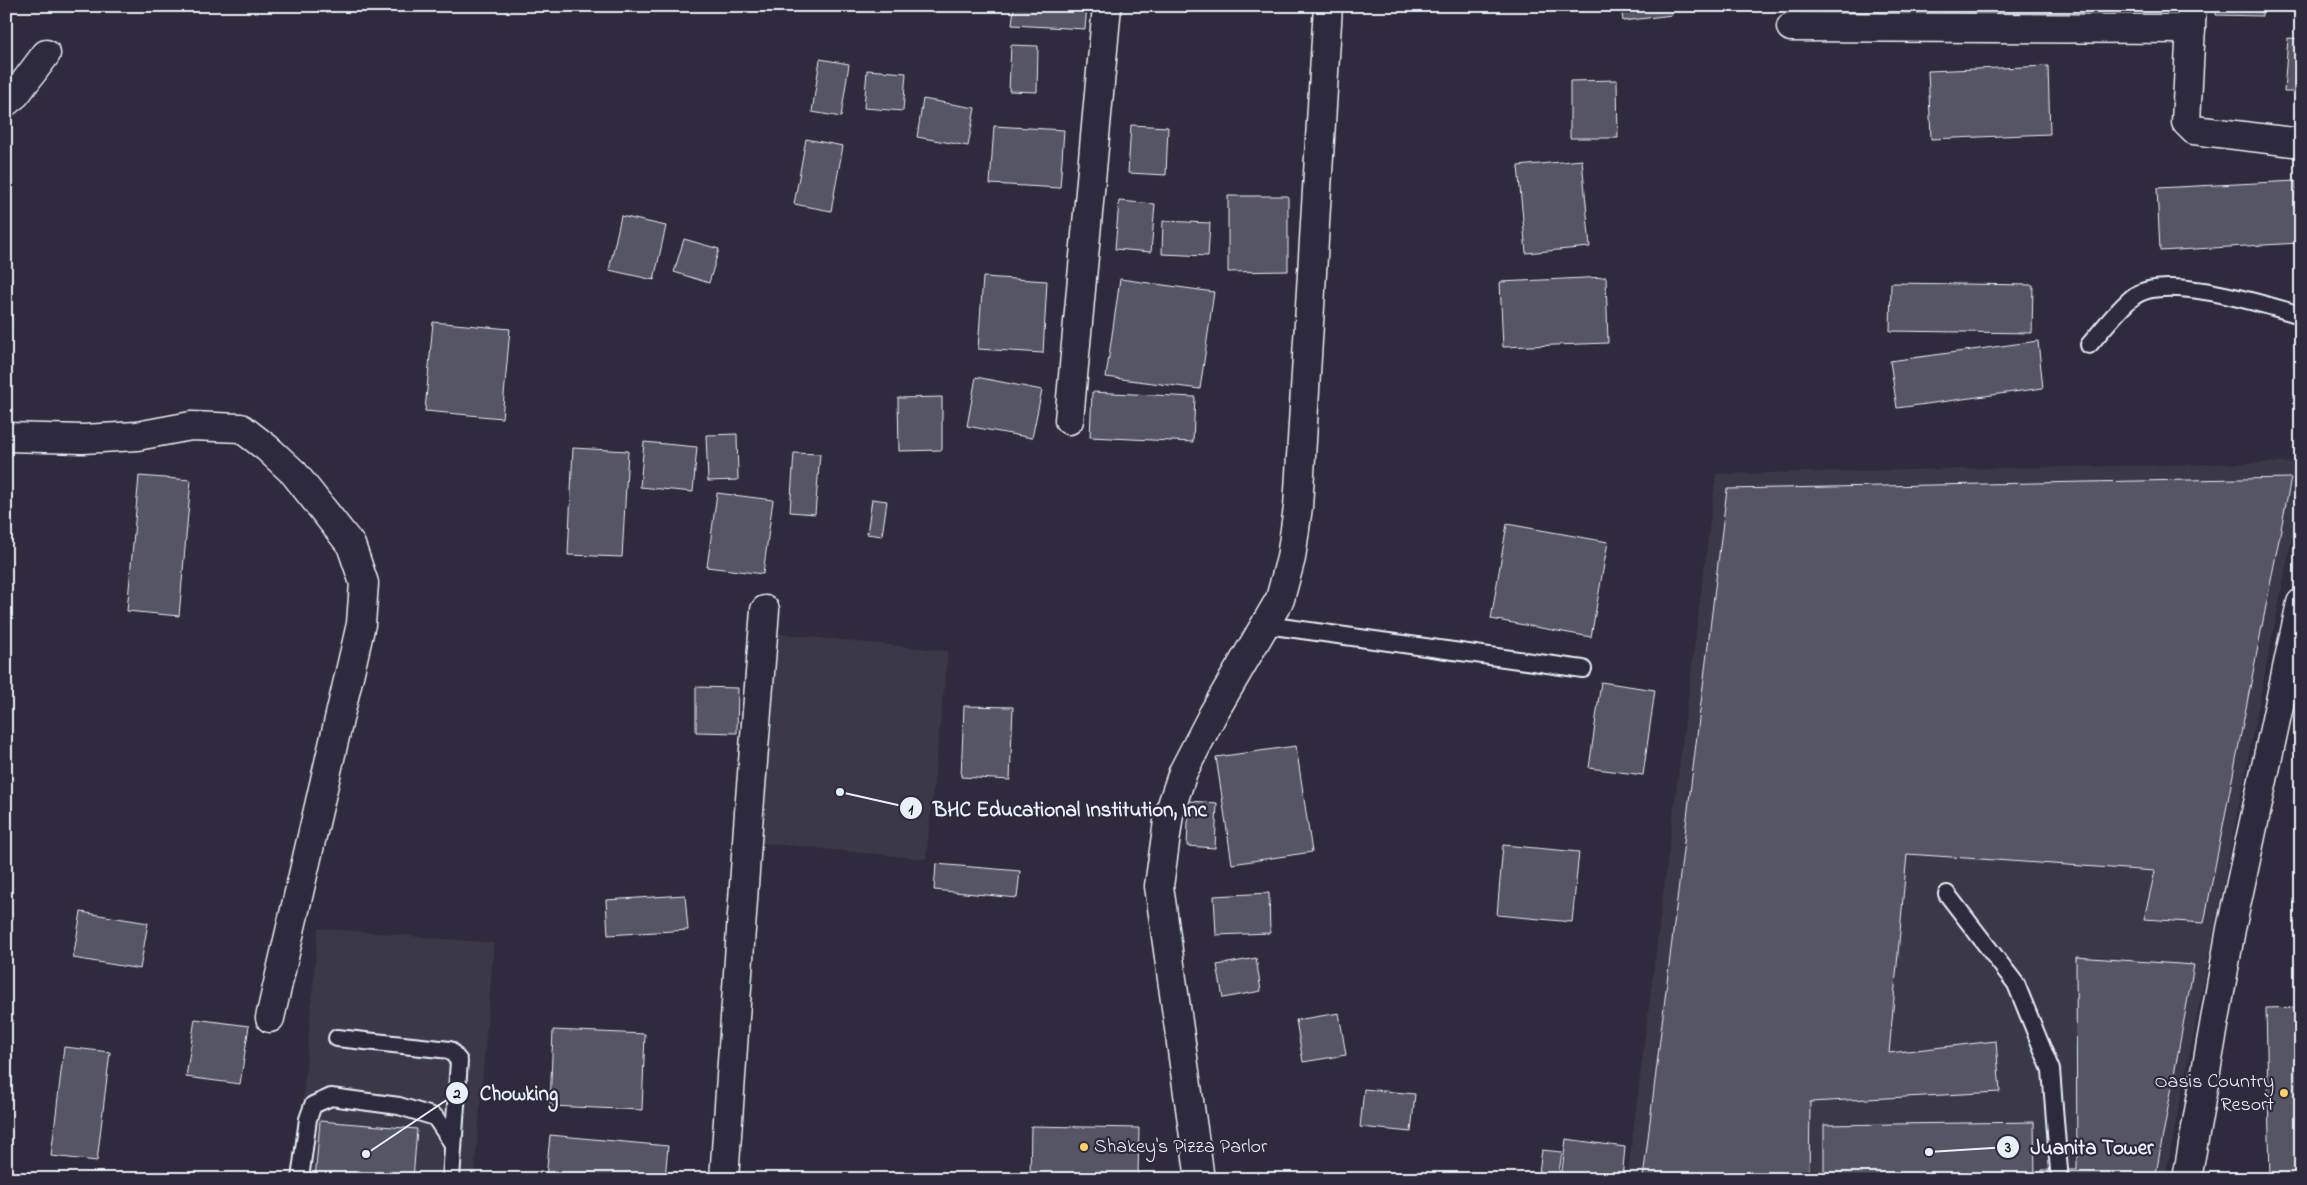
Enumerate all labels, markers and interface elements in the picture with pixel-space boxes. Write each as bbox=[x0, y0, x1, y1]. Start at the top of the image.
callout: BHC Educational Institution, Inc bbox=[898, 790, 1217, 826]
text: BHC Educational Institution, Inc bbox=[932, 796, 1208, 826]
text: 1 bbox=[909, 799, 914, 821]
place label: Oasis Country Resort bbox=[2154, 1068, 2274, 1120]
callout: Chowking bbox=[445, 1075, 568, 1111]
text: Chowking bbox=[480, 1080, 558, 1112]
text: 2 bbox=[452, 1083, 461, 1105]
marker: Oasis Country Resort bbox=[2278, 1087, 2290, 1099]
callout: Juanita Tower bbox=[1995, 1129, 2164, 1165]
place label: Shakey's Pizza Parlor bbox=[1094, 1133, 1268, 1162]
text: Juanita Tower bbox=[2030, 1134, 2154, 1164]
text: 3 bbox=[2004, 1137, 2011, 1159]
marker: Shakey's Pizza Parlor bbox=[1078, 1141, 1090, 1153]

